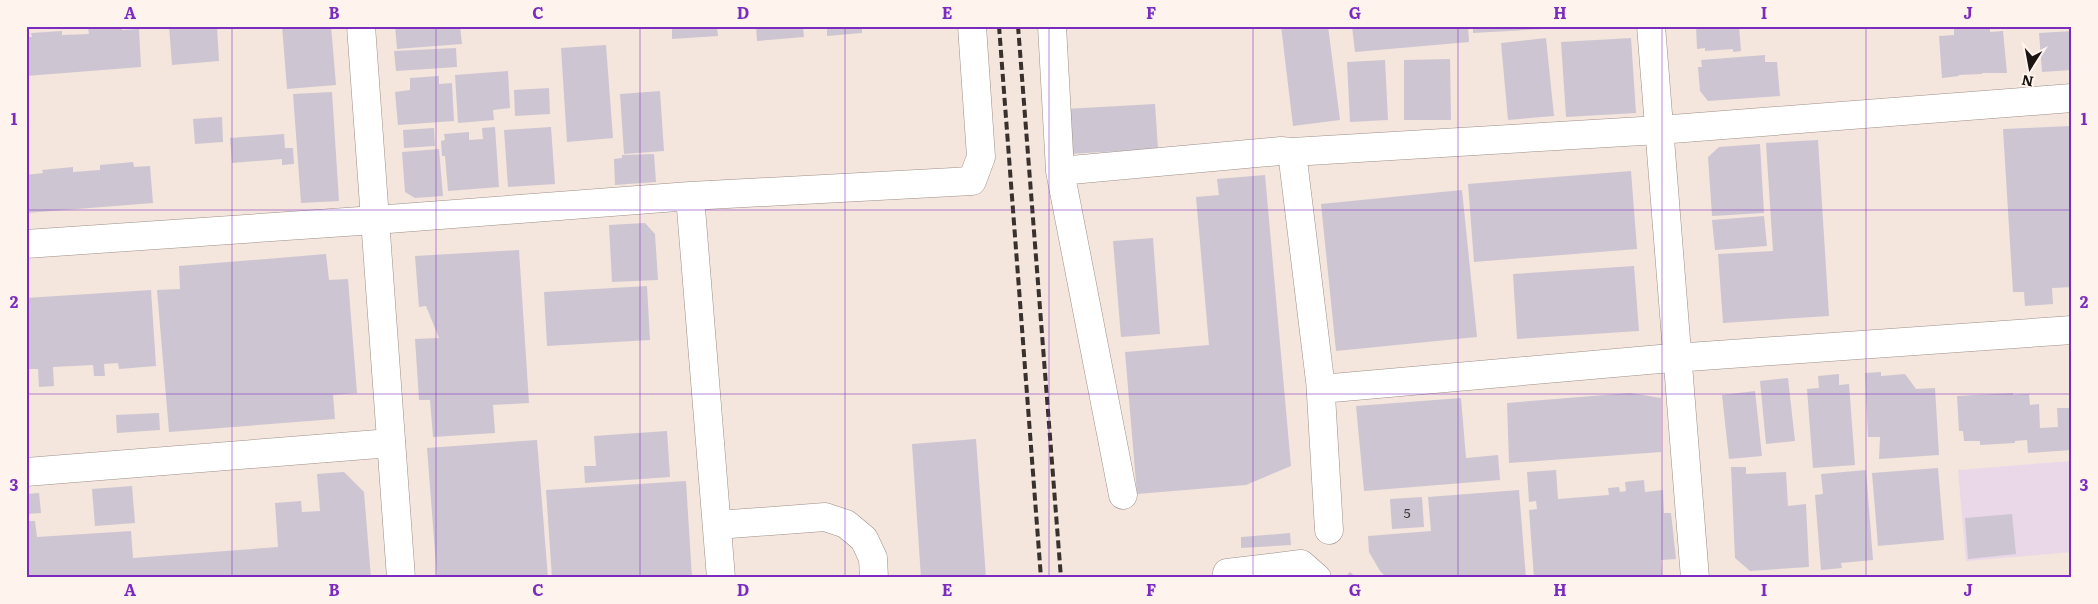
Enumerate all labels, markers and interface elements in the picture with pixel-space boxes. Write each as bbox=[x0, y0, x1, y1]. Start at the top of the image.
text: A bbox=[124, 0, 136, 24]
text: B bbox=[328, 0, 340, 24]
text: C bbox=[532, 0, 544, 24]
text: D bbox=[737, 0, 749, 24]
text: E bbox=[942, 0, 953, 24]
text: F bbox=[1146, 0, 1156, 24]
text: G bbox=[1349, 0, 1361, 24]
text: H bbox=[1553, 0, 1567, 24]
text: I bbox=[1761, 0, 1767, 24]
text: J bbox=[1963, 0, 1973, 24]
north arrow bbox=[2006, 42, 2056, 92]
text: N bbox=[2019, 71, 2035, 93]
text: 1 bbox=[11, 106, 18, 130]
text: 1 bbox=[2081, 106, 2088, 130]
text: 2 bbox=[10, 289, 19, 313]
text: 2 bbox=[2080, 289, 2089, 313]
text: 3 bbox=[10, 472, 19, 496]
text: 3 bbox=[2080, 472, 2089, 496]
house number: 5 bbox=[1403, 502, 1411, 522]
text: A bbox=[124, 577, 136, 601]
text: B bbox=[328, 577, 340, 601]
text: C bbox=[532, 577, 544, 601]
text: D bbox=[737, 577, 749, 601]
text: E bbox=[942, 577, 953, 601]
text: F bbox=[1146, 577, 1156, 601]
text: G bbox=[1349, 577, 1361, 601]
text: H bbox=[1553, 577, 1567, 601]
text: I bbox=[1761, 577, 1767, 601]
text: J bbox=[1963, 577, 1973, 601]

